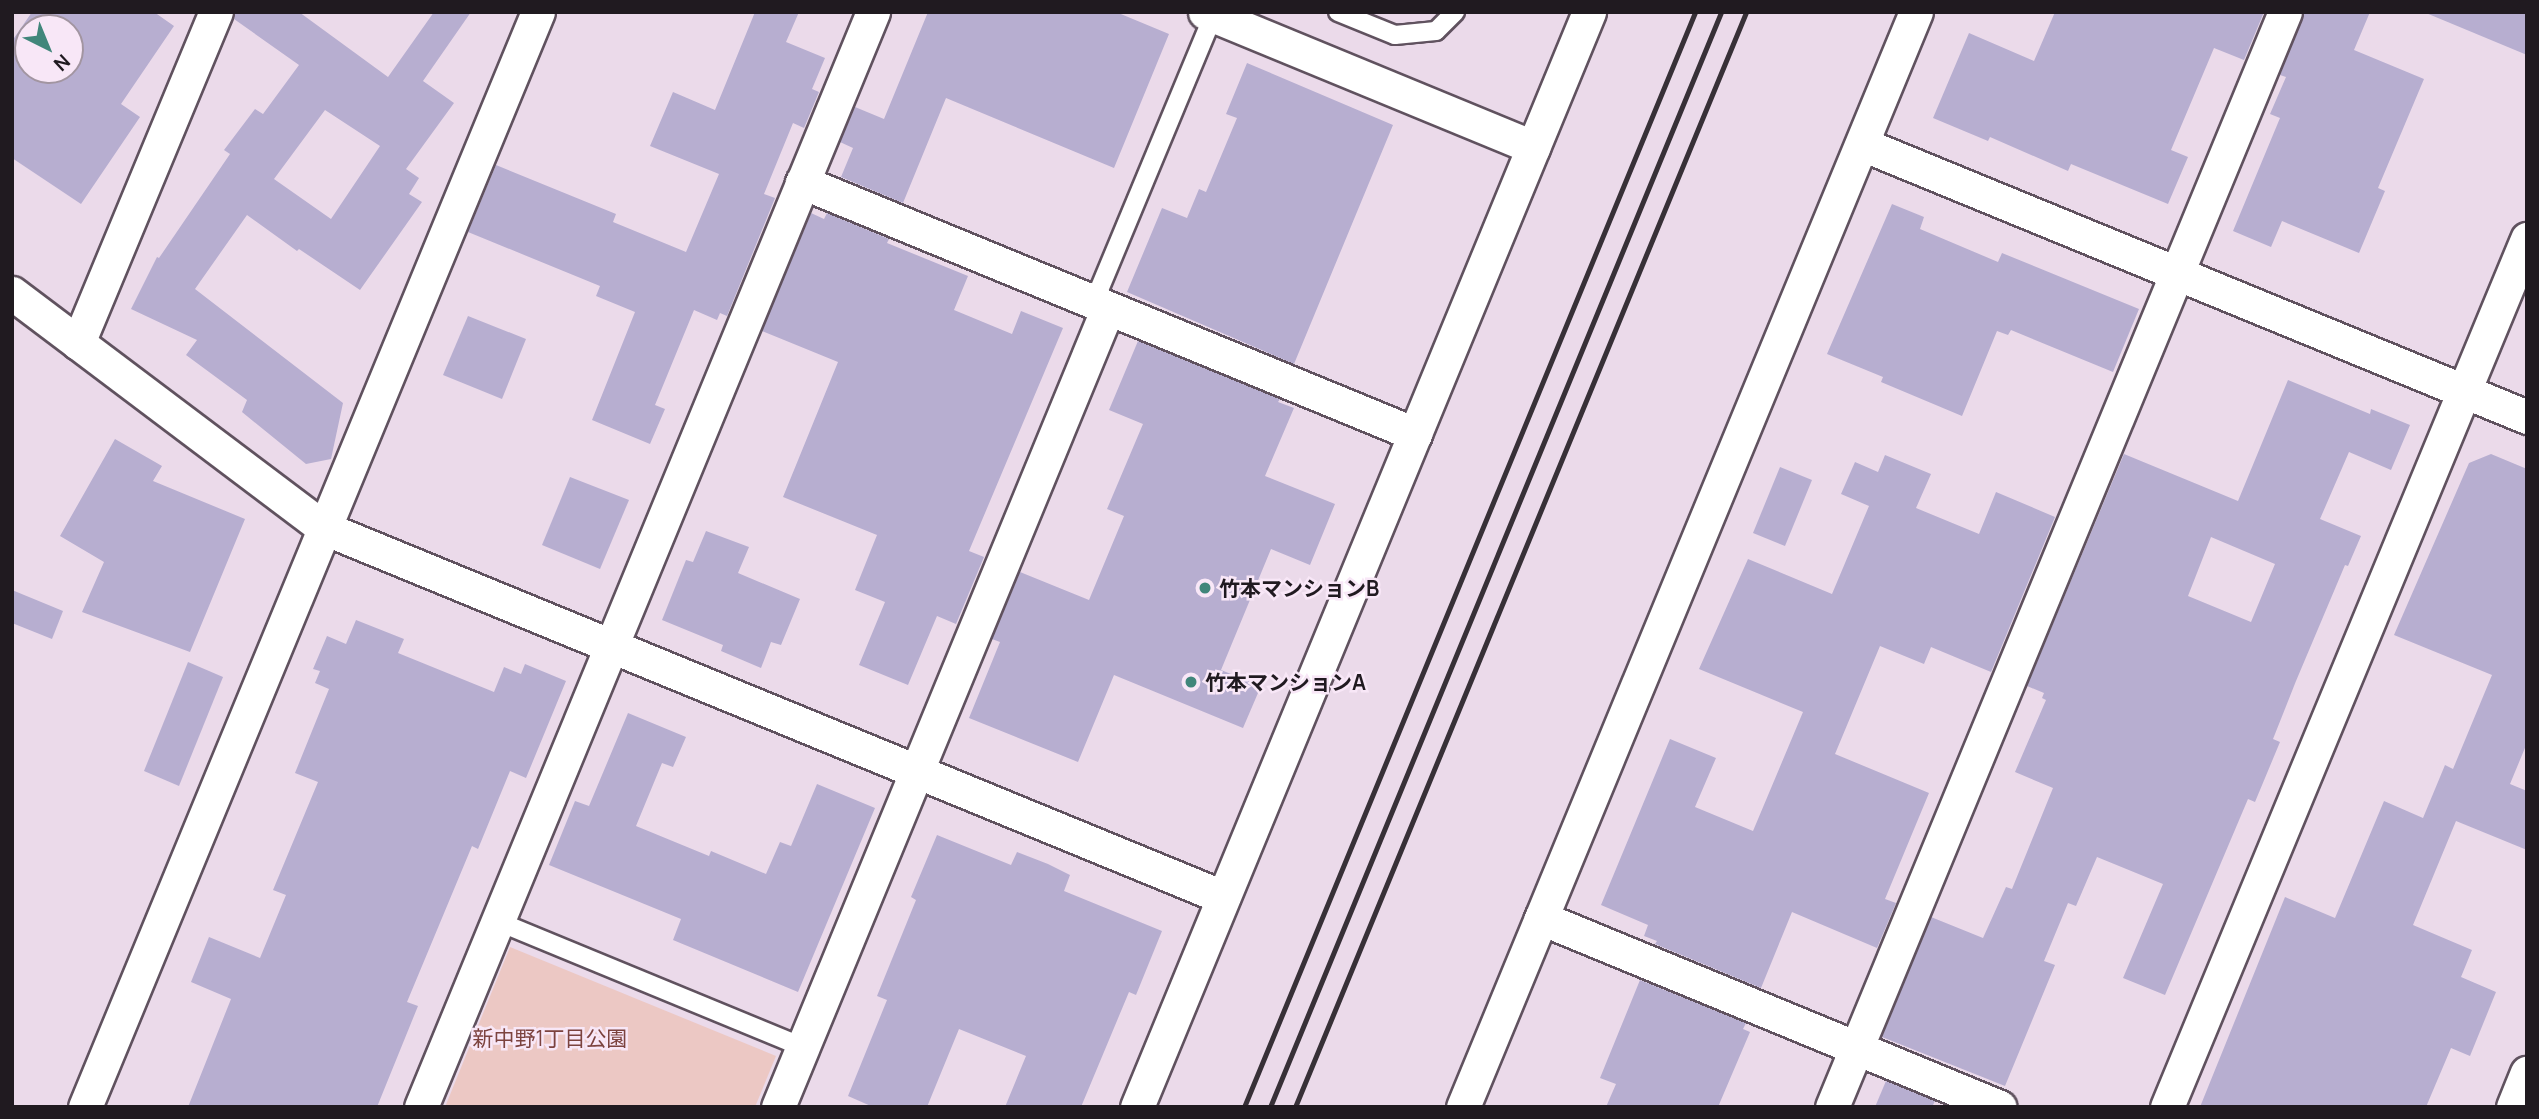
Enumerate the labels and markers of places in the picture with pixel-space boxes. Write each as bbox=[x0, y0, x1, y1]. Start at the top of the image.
place label: 竹本マンションB bbox=[1219, 575, 1379, 601]
marker: 竹本マンションB bbox=[1197, 580, 1213, 596]
place label: 竹本マンションA bbox=[1205, 669, 1366, 695]
marker: 竹本マンションA bbox=[1183, 674, 1199, 690]

